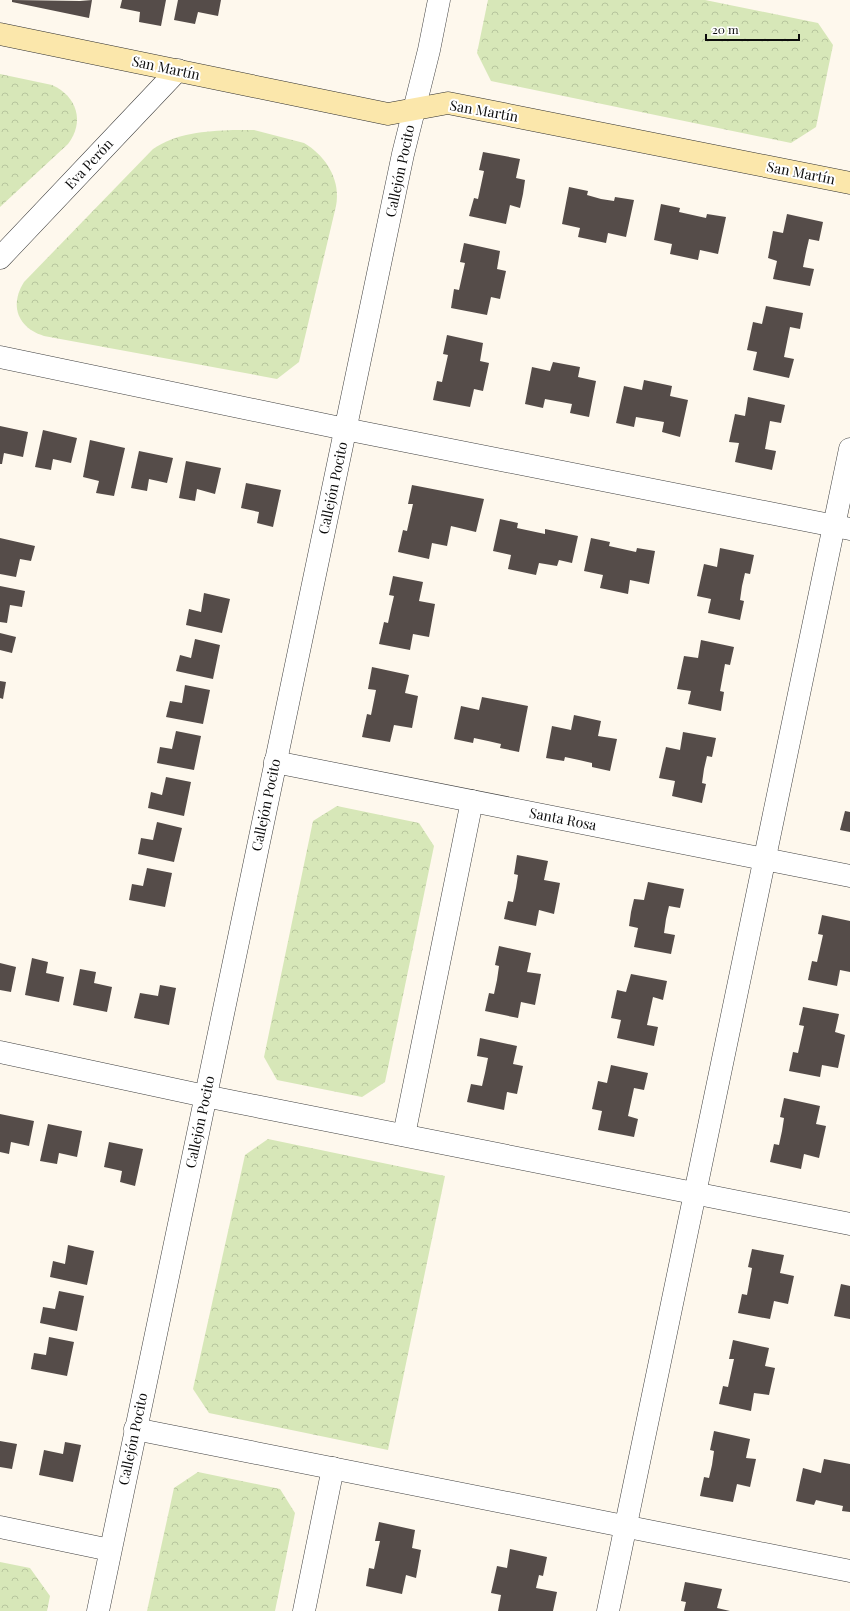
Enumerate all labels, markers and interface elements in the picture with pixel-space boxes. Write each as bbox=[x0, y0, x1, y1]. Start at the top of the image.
scale bar bbox=[706, 16, 799, 42]
text: 20 m bbox=[712, 21, 739, 37]
street label: San Martín bbox=[130, 51, 203, 84]
street label: San Martín bbox=[448, 95, 520, 126]
street label: Callejón Pocito bbox=[380, 123, 419, 219]
street label: Eva Perón bbox=[60, 134, 117, 193]
street label: San Martín bbox=[765, 157, 837, 189]
street label: Callejón Pocito bbox=[313, 440, 352, 536]
street label: Callejón Pocito bbox=[246, 757, 285, 853]
street label: Santa Rosa bbox=[528, 803, 598, 834]
street label: Callejón Pocito bbox=[180, 1074, 219, 1170]
street label: Callejón Pocito bbox=[113, 1391, 152, 1487]

